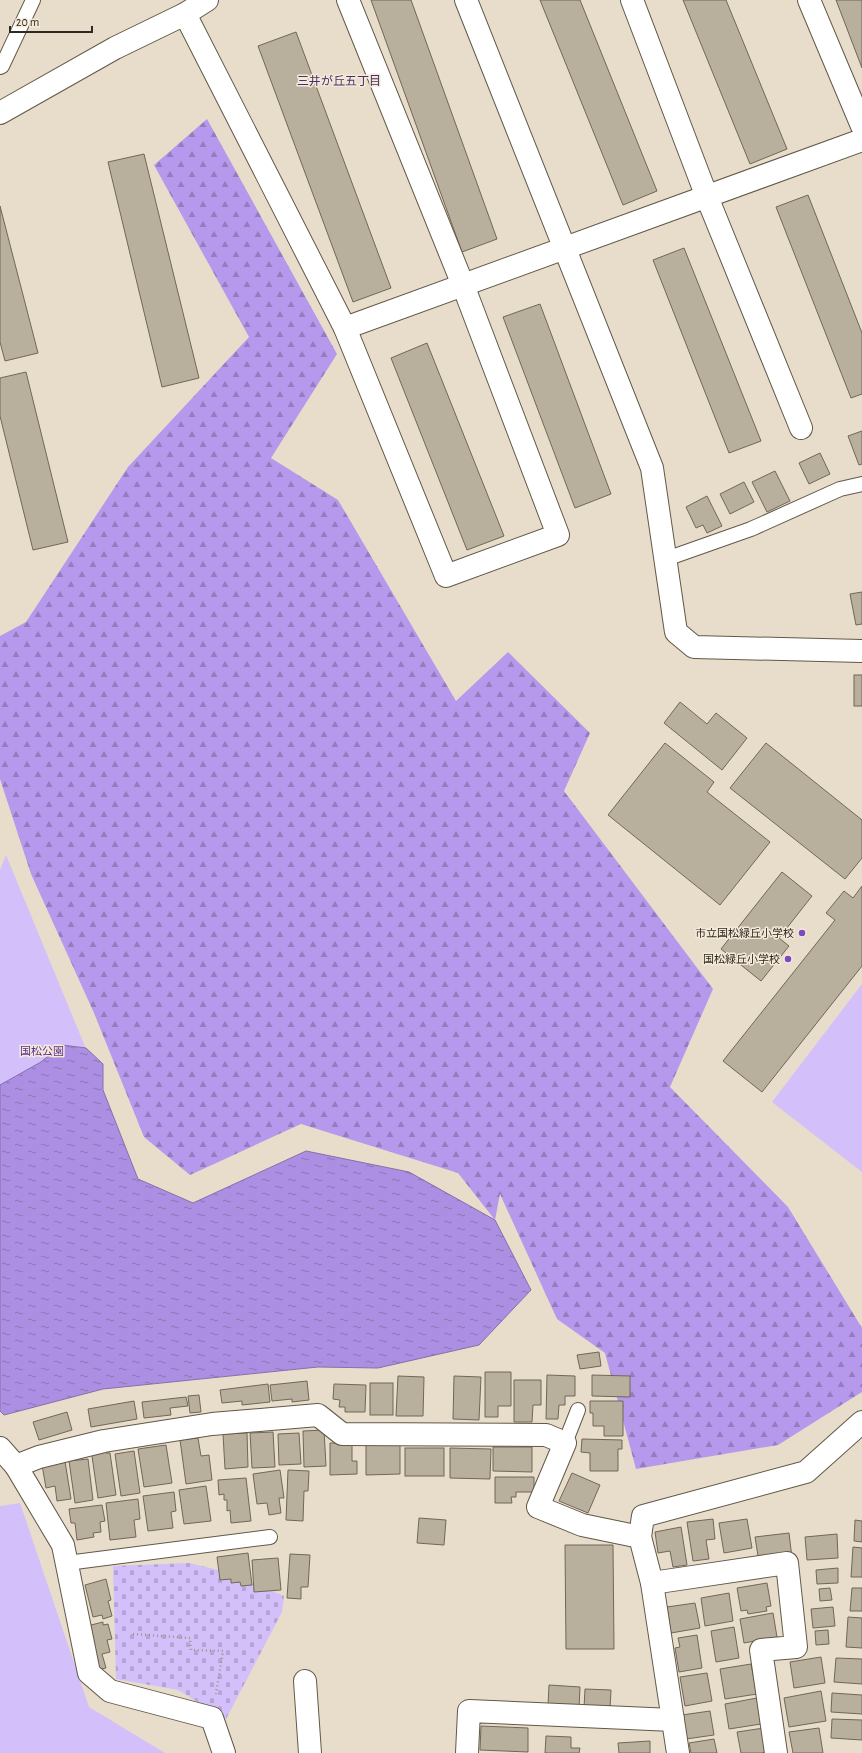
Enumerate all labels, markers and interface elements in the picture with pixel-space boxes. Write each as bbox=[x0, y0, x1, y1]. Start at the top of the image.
scale bar bbox=[10, 8, 92, 34]
text: 20 m bbox=[16, 16, 39, 28]
district label: 三井が丘五丁目 bbox=[297, 74, 381, 87]
place label: 市立国松緑丘小学校 bbox=[695, 927, 794, 939]
marker: 市立国松緑丘小学校 bbox=[797, 928, 807, 938]
place label: 国松緑丘小学校 bbox=[703, 953, 780, 965]
marker: 国松緑丘小学校 bbox=[783, 954, 793, 964]
park label: 国松公園 bbox=[20, 1045, 64, 1057]

